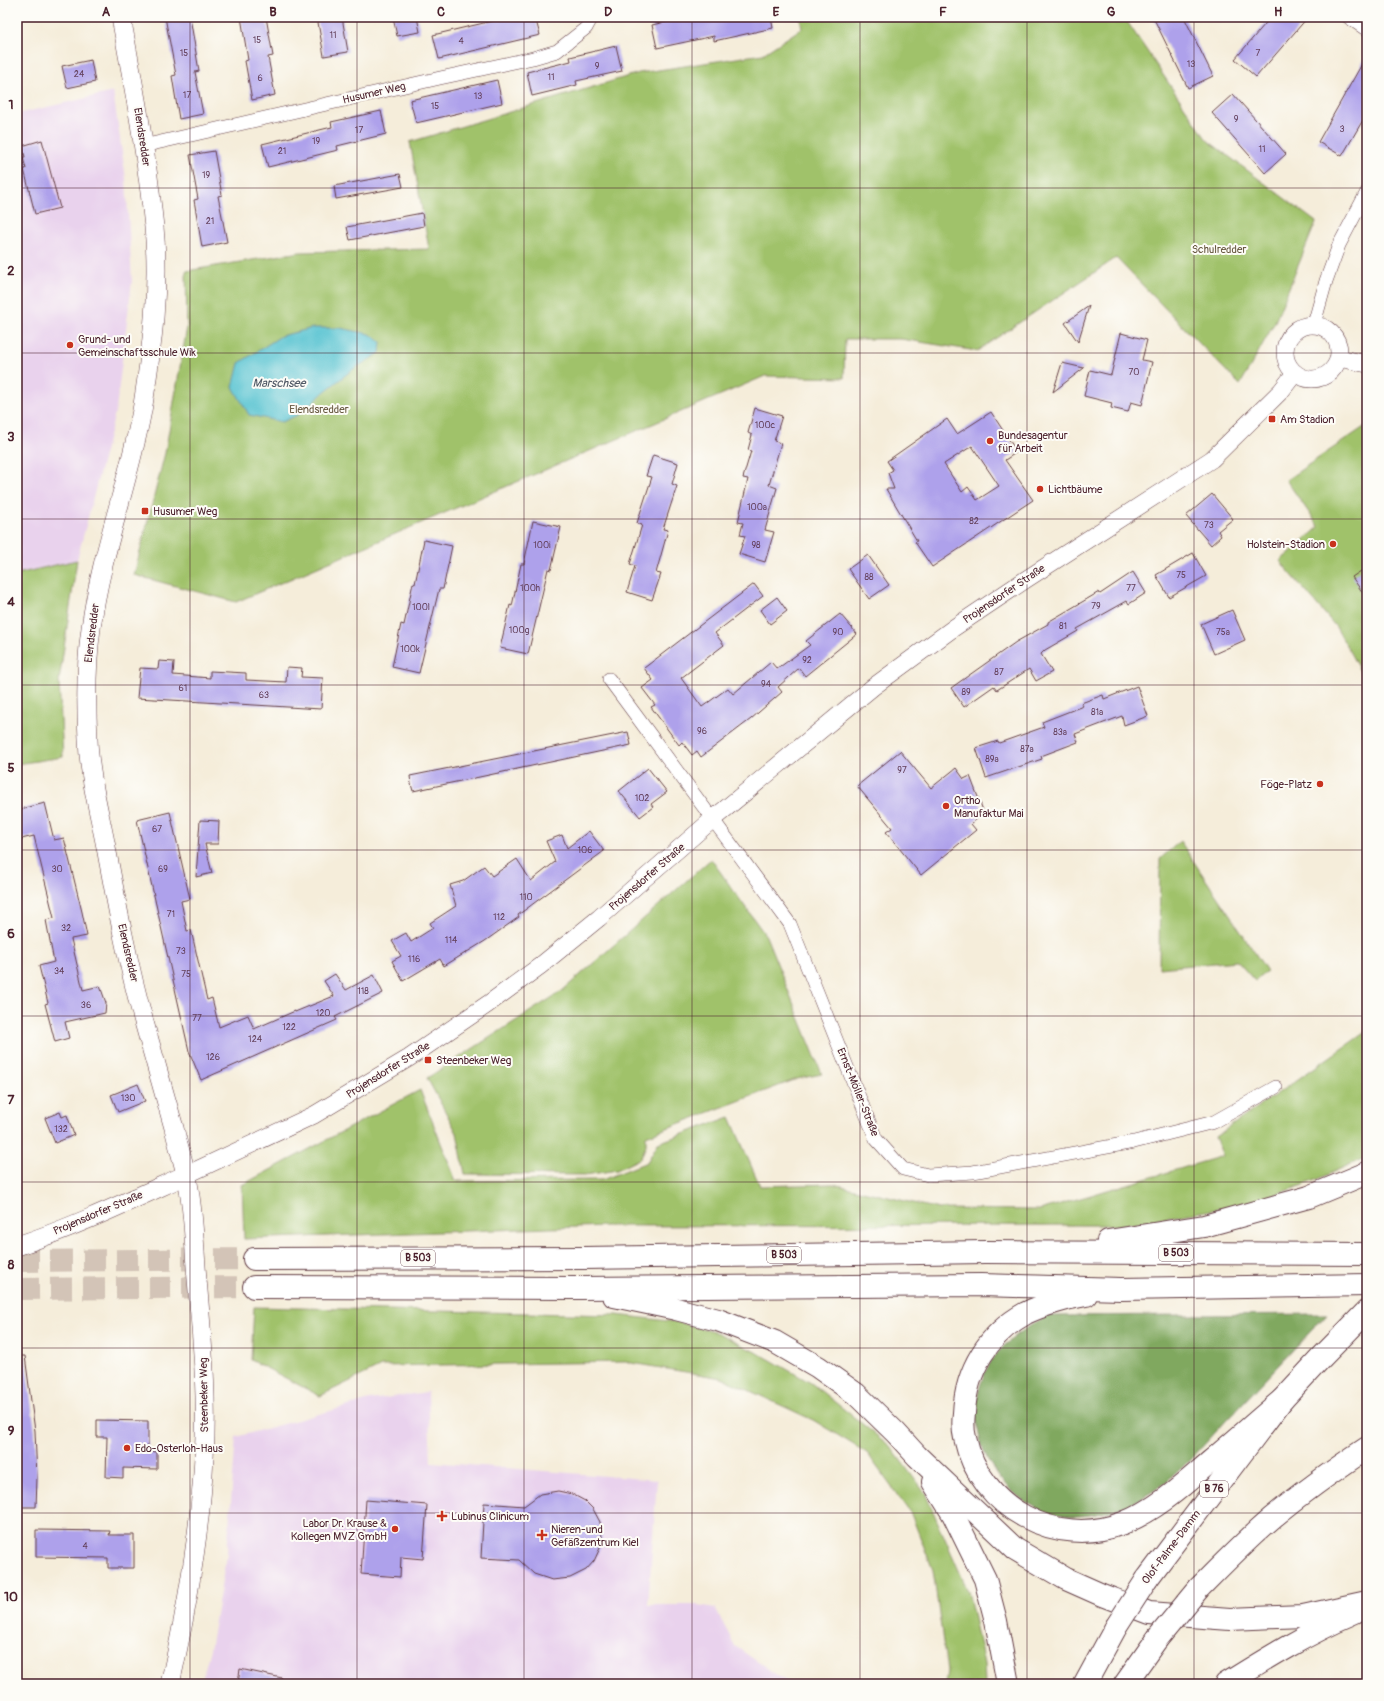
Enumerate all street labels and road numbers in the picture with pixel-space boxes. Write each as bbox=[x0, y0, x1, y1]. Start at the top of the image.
street label: Husumer Weg bbox=[341, 79, 407, 107]
street label: Elendsredder bbox=[131, 107, 153, 167]
street label: Projensdorfer Straße bbox=[961, 561, 1048, 626]
street label: Elendsredder bbox=[82, 603, 102, 663]
street label: Projensdorfer Straße bbox=[607, 840, 688, 913]
street label: Elendsredder bbox=[115, 923, 141, 983]
street label: Projensdorfer Straße bbox=[344, 1039, 433, 1101]
street label: Ernst-Möller-Straße bbox=[834, 1046, 882, 1139]
street label: Projensdorfer Straße bbox=[51, 1188, 145, 1238]
road number: B 503 bbox=[1159, 1245, 1193, 1261]
road number: B 503 bbox=[767, 1247, 801, 1263]
road number: B 503 bbox=[401, 1250, 435, 1266]
street label: Steenbeker Weg bbox=[197, 1357, 211, 1433]
road number: B 76 bbox=[1200, 1481, 1228, 1497]
street label: Olof-Palme-Damm bbox=[1139, 1507, 1203, 1587]

